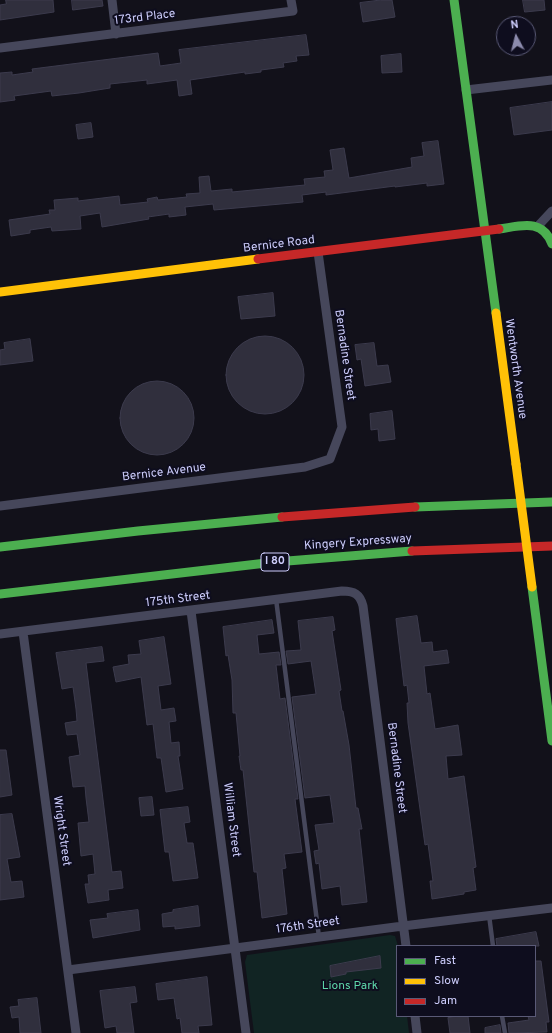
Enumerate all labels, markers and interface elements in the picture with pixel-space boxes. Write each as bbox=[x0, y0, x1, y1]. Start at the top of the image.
street label: 173rd Place bbox=[114, 7, 176, 29]
north arrow bbox=[496, 16, 536, 56]
text: N bbox=[510, 18, 519, 33]
street label: Bernice Road bbox=[242, 233, 316, 257]
street label: Bernadine Street bbox=[331, 309, 357, 401]
street label: Wentworth Avenue bbox=[501, 318, 529, 420]
street label: Bernice Avenue bbox=[121, 461, 207, 485]
street label: Kingery Expressway bbox=[304, 532, 412, 554]
road number: I 80 bbox=[261, 553, 289, 571]
street label: 175th Street bbox=[145, 589, 211, 611]
street label: Bernadine Street bbox=[383, 722, 409, 814]
street label: William Street bbox=[219, 782, 243, 858]
street label: Wright Street bbox=[49, 795, 73, 867]
street label: 176th Street bbox=[275, 914, 341, 938]
legend bbox=[396, 945, 536, 1017]
text: Fast bbox=[434, 953, 456, 969]
text: Slow bbox=[434, 973, 460, 989]
park label: Lions Park bbox=[322, 980, 378, 994]
text: Jam bbox=[434, 993, 457, 1009]

